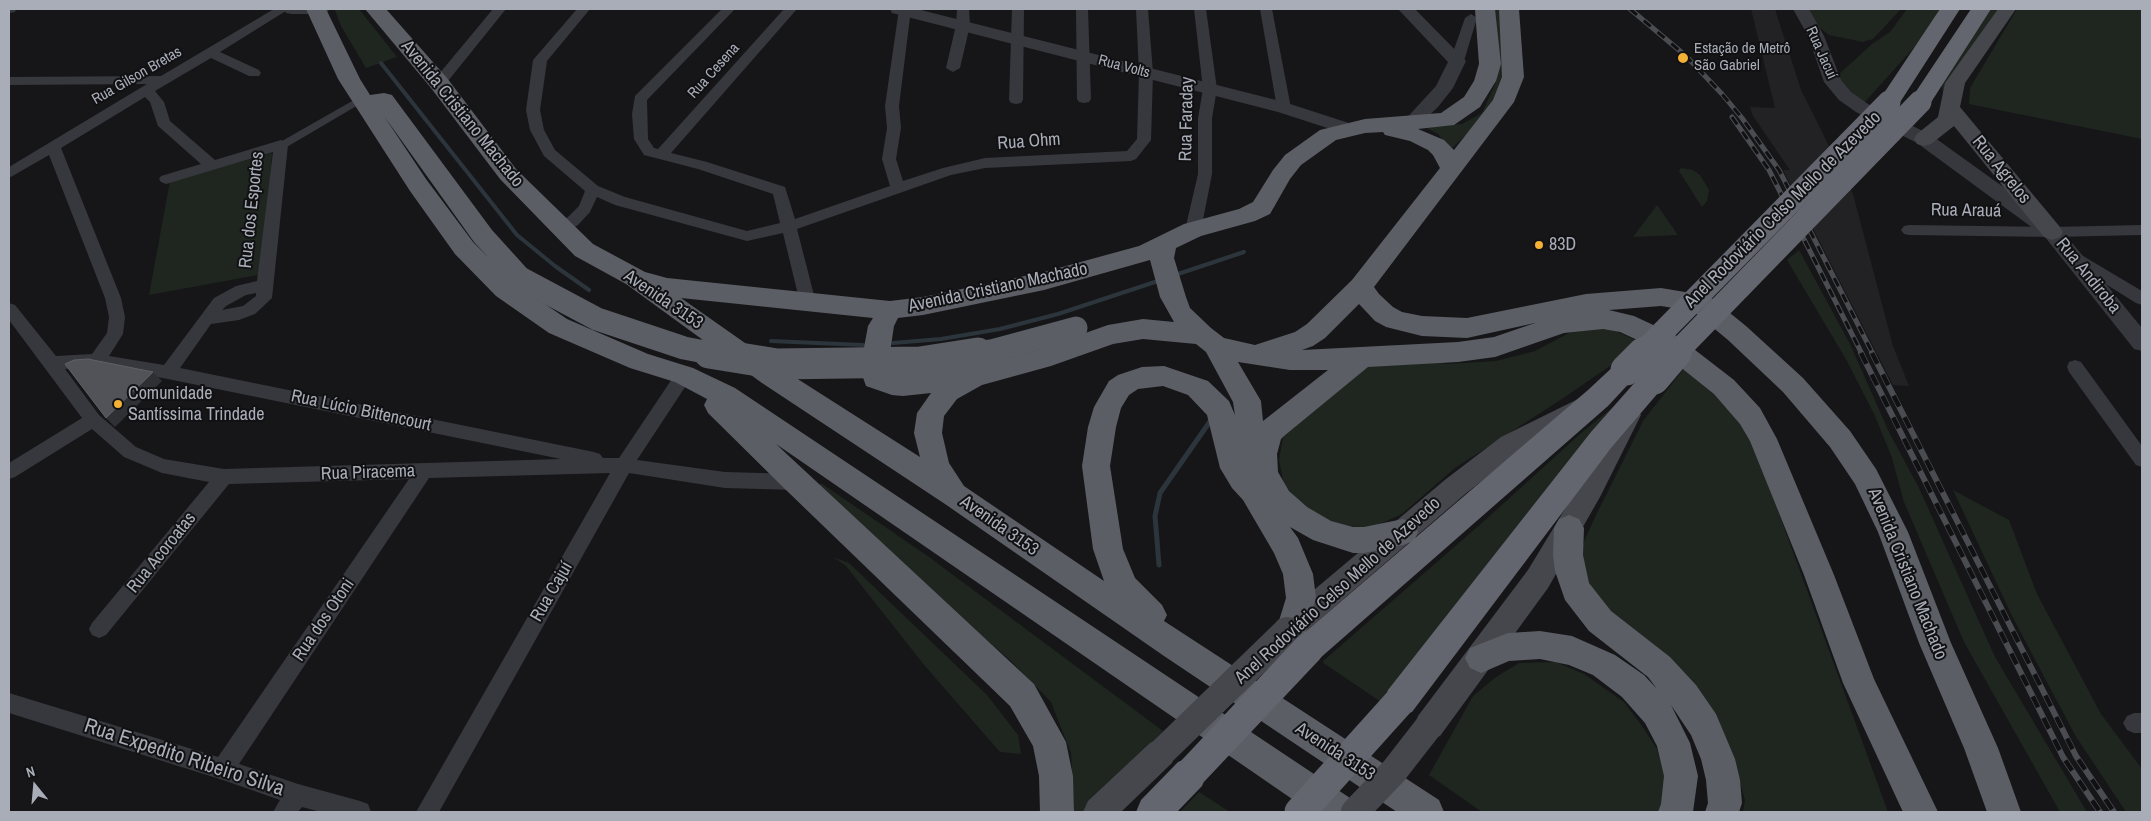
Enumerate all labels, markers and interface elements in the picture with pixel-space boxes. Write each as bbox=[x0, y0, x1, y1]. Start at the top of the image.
street label: Rua Jacuí bbox=[1802, 24, 1840, 82]
street label: Avenida Cristiano Machado bbox=[396, 36, 528, 192]
street label: Rua Cesena bbox=[684, 40, 744, 102]
place label: Estação de Metrô São Gabriel bbox=[1694, 40, 1790, 75]
street label: Rua Gilson Bretas bbox=[89, 43, 185, 109]
street label: Rua Volts bbox=[1096, 51, 1152, 83]
marker: Estação de Metrô São Gabriel bbox=[1676, 51, 1690, 65]
street label: Rua Faraday bbox=[1175, 77, 1199, 161]
street label: Anel Rodoviário Celso Mello de Azevedo bbox=[1680, 107, 1886, 313]
street label: Rua Ohm bbox=[997, 129, 1061, 155]
street label: Rua Agrelos bbox=[1967, 132, 2035, 208]
street label: Rua dos Esportes bbox=[235, 151, 269, 269]
street label: Rua Arauá bbox=[1931, 200, 2001, 222]
place label: 83D bbox=[1549, 234, 1576, 256]
street label: Rua Andiroba bbox=[2051, 234, 2125, 318]
marker: 83D bbox=[1533, 239, 1545, 251]
street label: Avenida Cristiano Machado bbox=[906, 258, 1090, 318]
street label: Avenida 3153 bbox=[619, 266, 707, 334]
place label: Comunidade Santíssima Trindade bbox=[128, 383, 264, 426]
street label: Rua Lúcio Bittencourt bbox=[289, 386, 433, 436]
marker: Comunidade Santíssima Trindade bbox=[112, 398, 124, 410]
street label: Rua Piracema bbox=[320, 461, 416, 485]
street label: Avenida Cristiano Machado bbox=[1863, 485, 1951, 663]
street label: Avenida 3153 bbox=[956, 491, 1042, 561]
street label: Anel Rodoviário Celso Mello de Azevedo bbox=[1231, 493, 1445, 689]
street label: Rua Acoroatas bbox=[123, 508, 201, 598]
street label: Rua Cajuí bbox=[526, 558, 578, 626]
street label: Rua dos Otoni bbox=[288, 575, 360, 665]
street label: Rua Expedito Ribeiro Silva bbox=[81, 714, 287, 802]
street label: Avenida 3153 bbox=[1291, 718, 1379, 786]
north arrow bbox=[10, 761, 60, 811]
text: N bbox=[24, 762, 37, 781]

